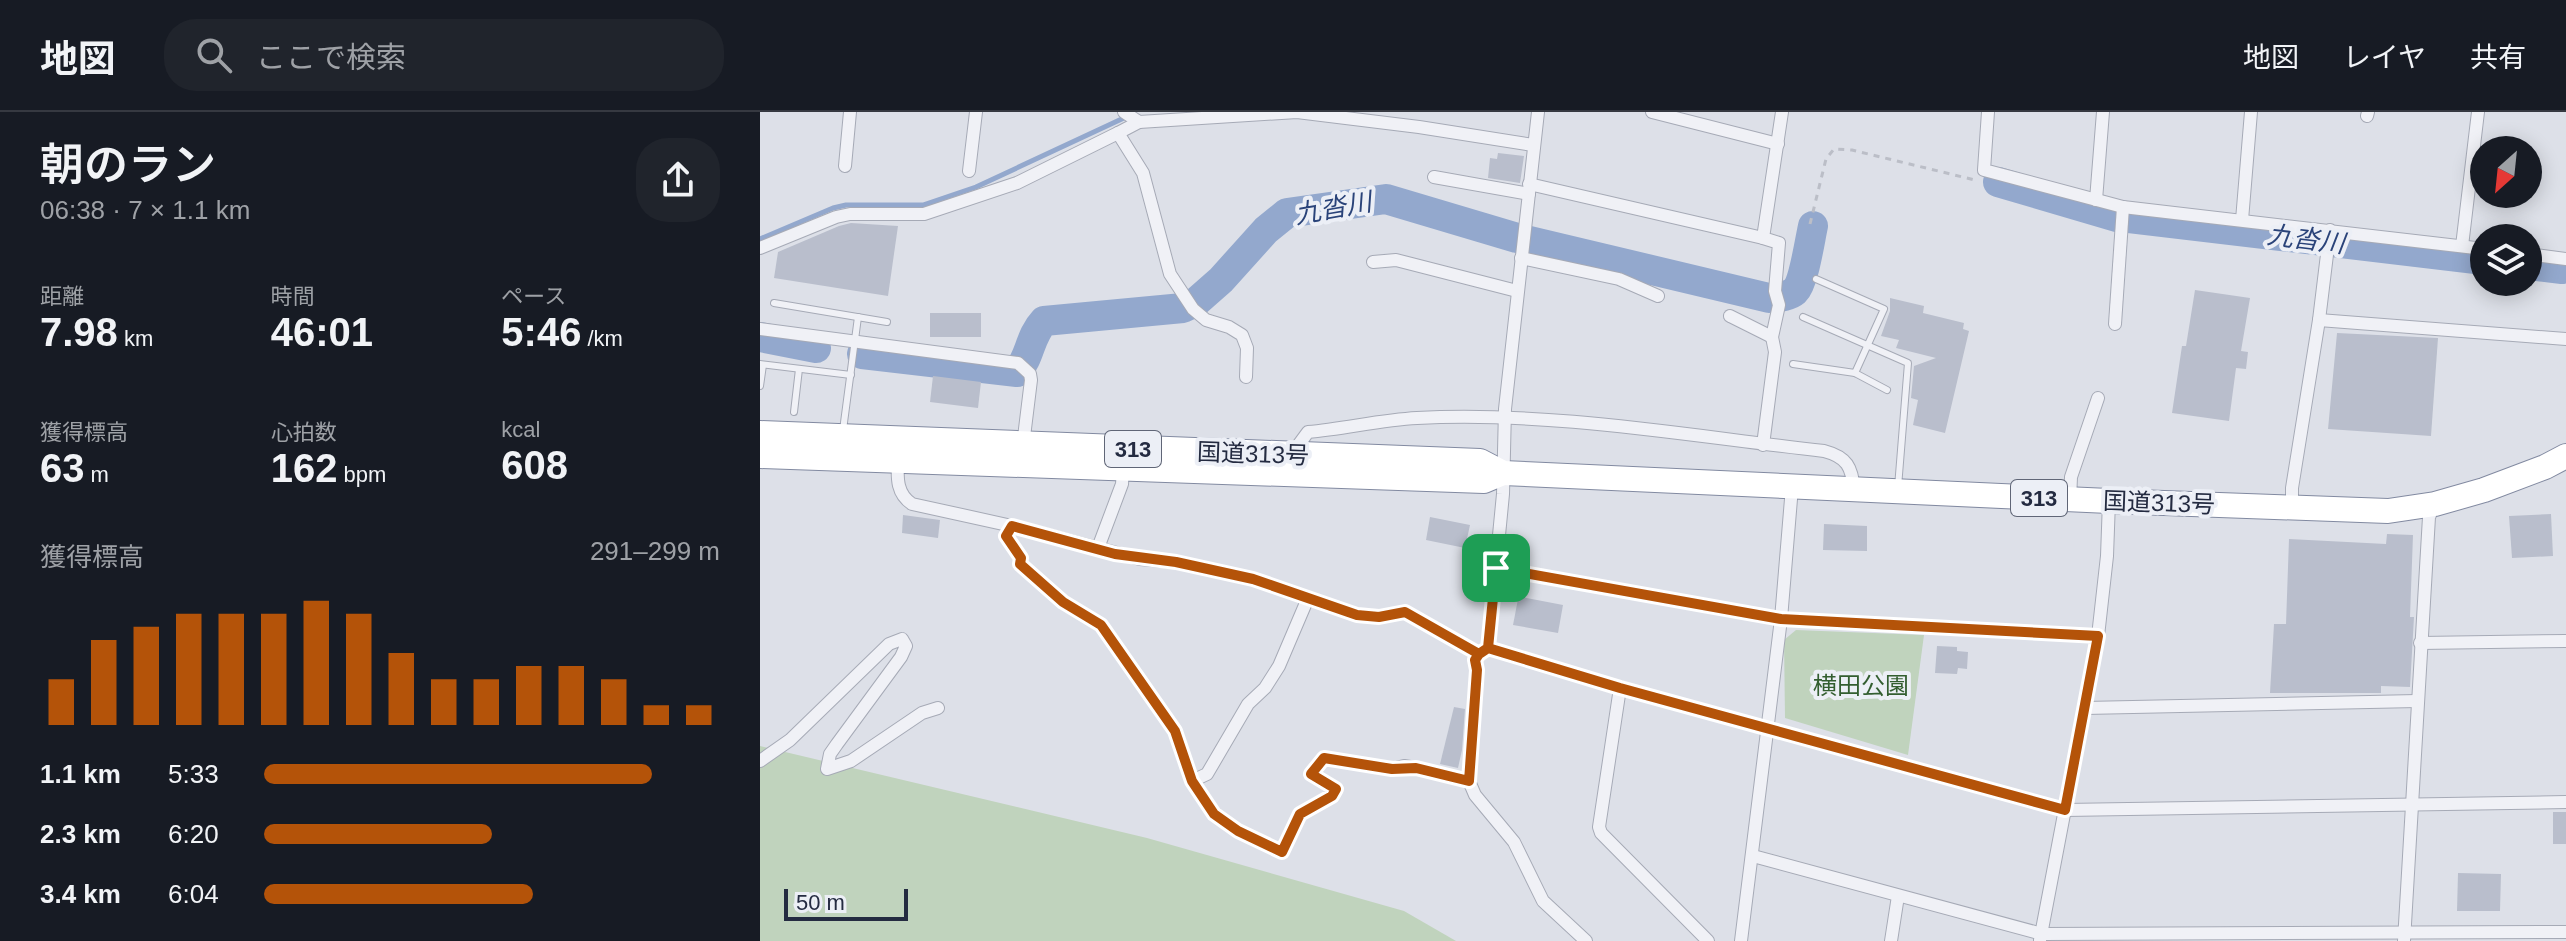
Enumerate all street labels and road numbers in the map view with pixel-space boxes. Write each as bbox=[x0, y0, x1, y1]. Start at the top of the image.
road number: 313 bbox=[1105, 431, 1161, 467]
street label: 国道313号 bbox=[1197, 438, 1309, 469]
road number: 313 bbox=[2011, 480, 2067, 516]
street label: 国道313号 bbox=[2103, 487, 2215, 518]

